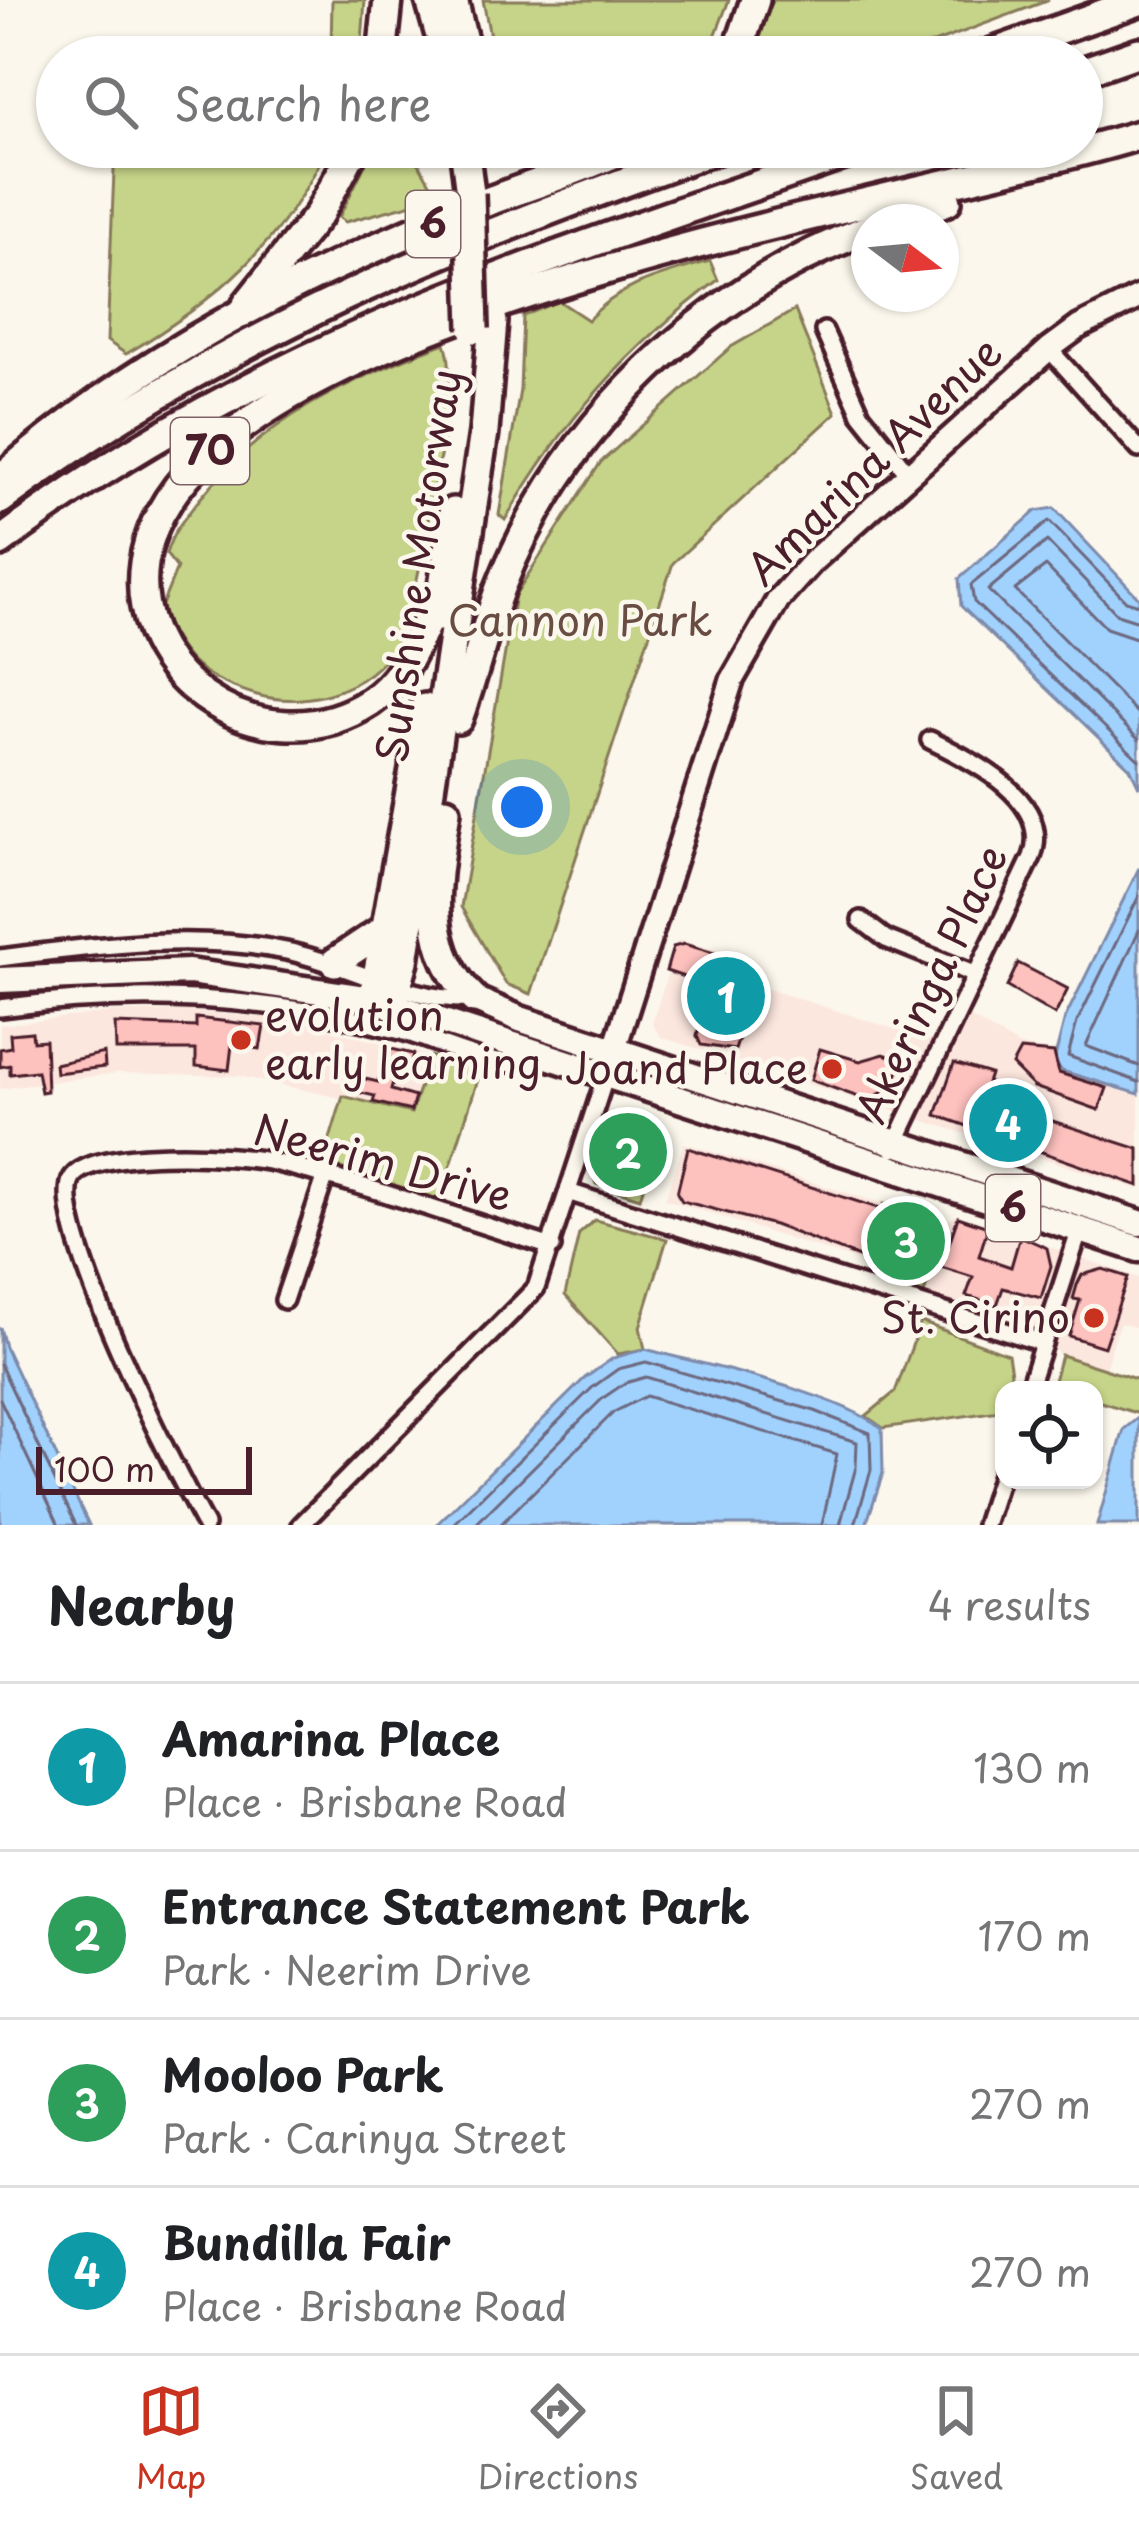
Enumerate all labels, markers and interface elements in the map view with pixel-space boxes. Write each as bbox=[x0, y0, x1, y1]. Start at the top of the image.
search box bbox=[36, 36, 1103, 168]
text: Search here bbox=[174, 68, 431, 136]
icon: search bbox=[78, 69, 144, 135]
road number: 6 bbox=[406, 191, 460, 257]
north arrow bbox=[851, 204, 959, 312]
street label: Amarina Avenue bbox=[730, 320, 1014, 598]
street label: Sunshine Motorway bbox=[358, 365, 475, 766]
road number: 70 bbox=[171, 418, 249, 484]
park label: Cannon Park bbox=[448, 587, 712, 650]
your location bbox=[492, 777, 552, 837]
street label: Akeringa Place bbox=[838, 834, 1022, 1132]
pin: 1 bbox=[687, 951, 765, 1041]
place label: evolution early learning bbox=[265, 982, 541, 1093]
marker: evolution early learning bbox=[228, 1027, 254, 1053]
place label: Joand Place bbox=[565, 1035, 808, 1098]
marker: Joand Place bbox=[819, 1056, 845, 1082]
pin: 4 bbox=[969, 1078, 1047, 1168]
street label: Neerim Drive bbox=[247, 1096, 520, 1225]
pin: 2 bbox=[589, 1107, 667, 1197]
road number: 6 bbox=[986, 1175, 1040, 1241]
pin: 3 bbox=[867, 1196, 945, 1286]
place label: St. Cirino bbox=[881, 1284, 1070, 1347]
marker: St. Cirino bbox=[1081, 1305, 1107, 1331]
map controls bbox=[995, 1381, 1103, 1489]
button: locate bbox=[995, 1381, 1103, 1489]
scale bar bbox=[36, 1441, 252, 1494]
text: 100 m bbox=[54, 1443, 155, 1493]
text: Nearby bbox=[48, 1565, 235, 1642]
text: 4 results bbox=[928, 1574, 1091, 1633]
text: Amarina Place bbox=[162, 1703, 500, 1771]
text: 1 bbox=[78, 1737, 96, 1796]
text: 130 m bbox=[973, 1737, 1091, 1796]
text: Place · Brisbane Road bbox=[162, 1771, 567, 1830]
text: Entrance Statement Park bbox=[162, 1871, 750, 1939]
text: 2 bbox=[73, 1905, 101, 1964]
text: 170 m bbox=[978, 1905, 1091, 1964]
text: Park · Neerim Drive bbox=[162, 1939, 532, 1998]
text: Mooloo Park bbox=[162, 2039, 444, 2107]
text: 3 bbox=[74, 2073, 100, 2132]
text: 270 m bbox=[969, 2073, 1091, 2132]
text: Park · Carinya Street bbox=[162, 2107, 566, 2166]
text: Bundilla Fair bbox=[162, 2207, 451, 2275]
text: 4 bbox=[74, 2241, 100, 2300]
text: 270 m bbox=[969, 2241, 1091, 2300]
text: Place · Brisbane Road bbox=[162, 2275, 567, 2334]
tab: Map bbox=[136, 2378, 206, 2500]
tab: Directions bbox=[478, 2378, 638, 2500]
tab: Saved bbox=[910, 2378, 1003, 2500]

